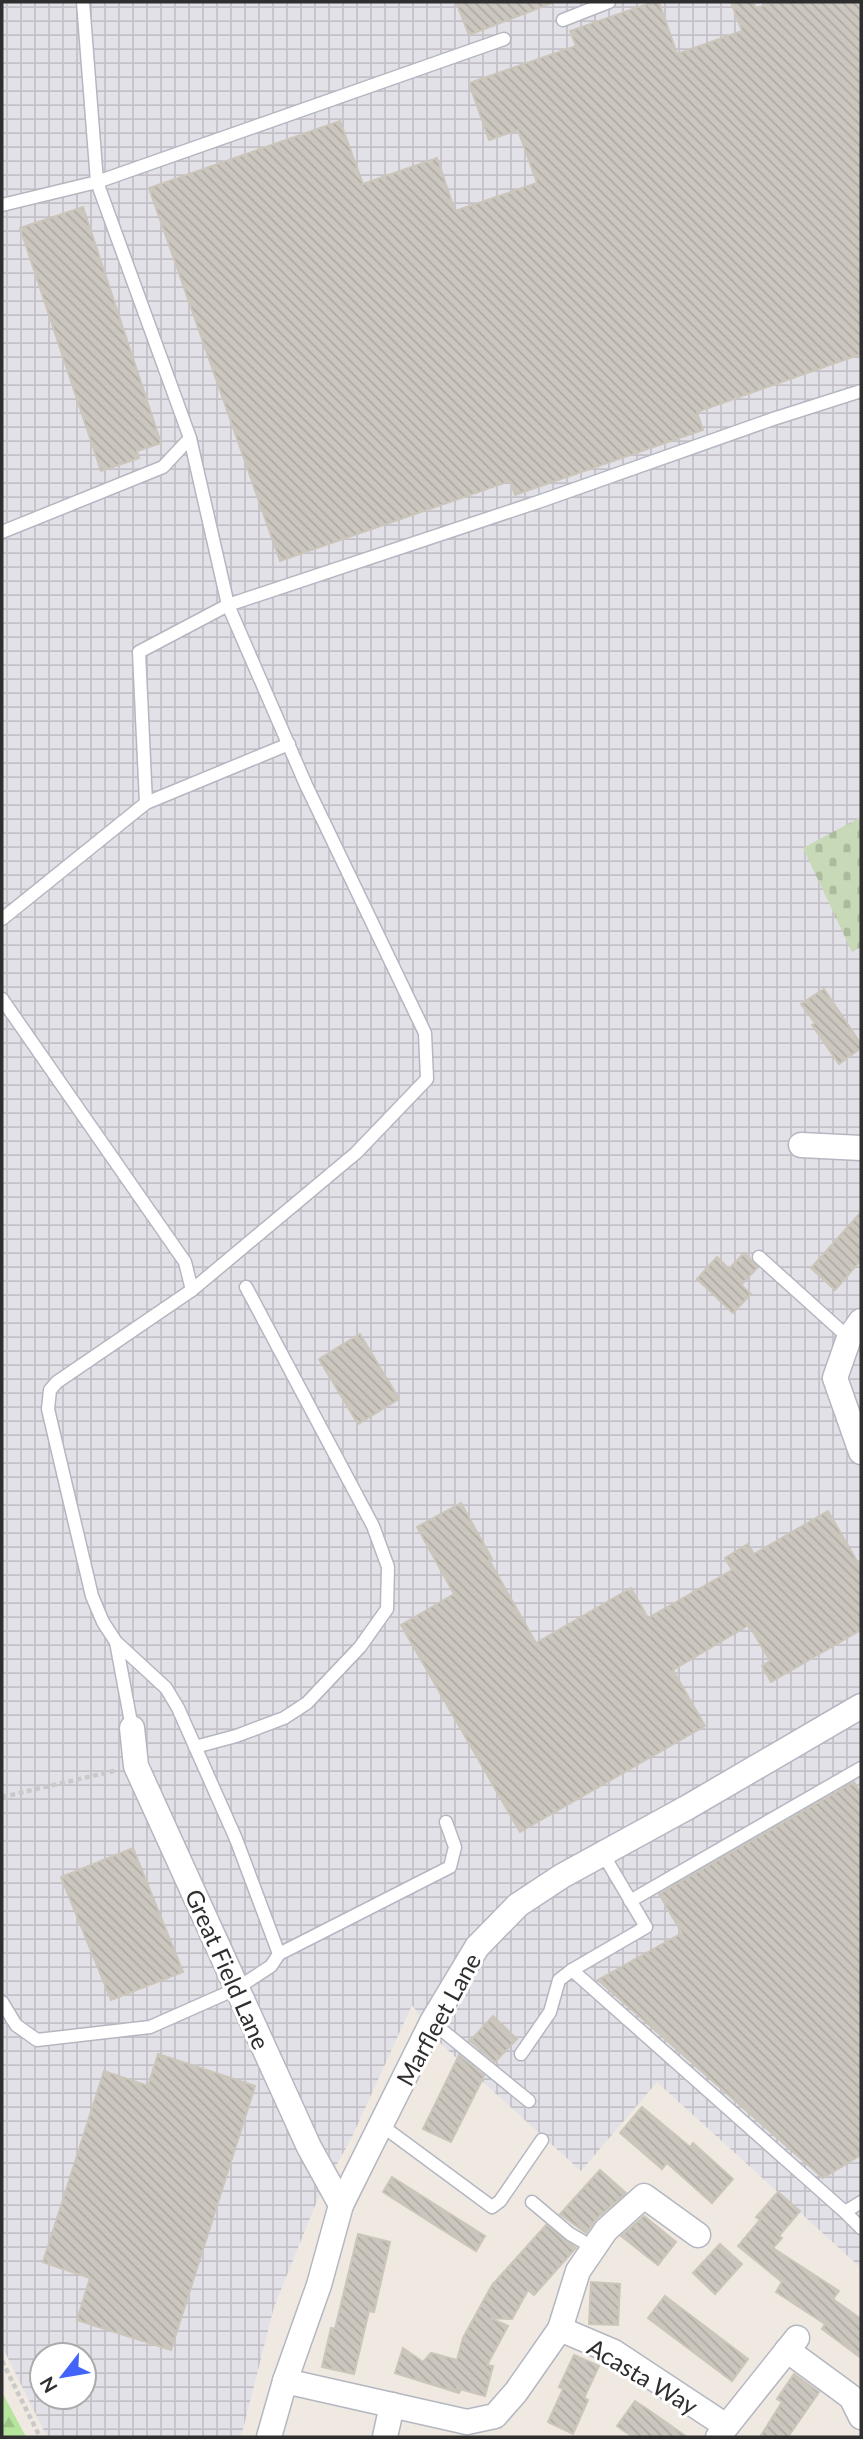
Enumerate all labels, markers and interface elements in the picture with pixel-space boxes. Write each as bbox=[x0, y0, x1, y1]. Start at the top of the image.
street label: Great Field Lane bbox=[180, 1884, 276, 2054]
street label: Marfleet Lane bbox=[390, 1948, 486, 2090]
street label: Acasta Way bbox=[583, 2332, 704, 2421]
north arrow bbox=[28, 2341, 98, 2411]
text: N bbox=[34, 2373, 62, 2397]

